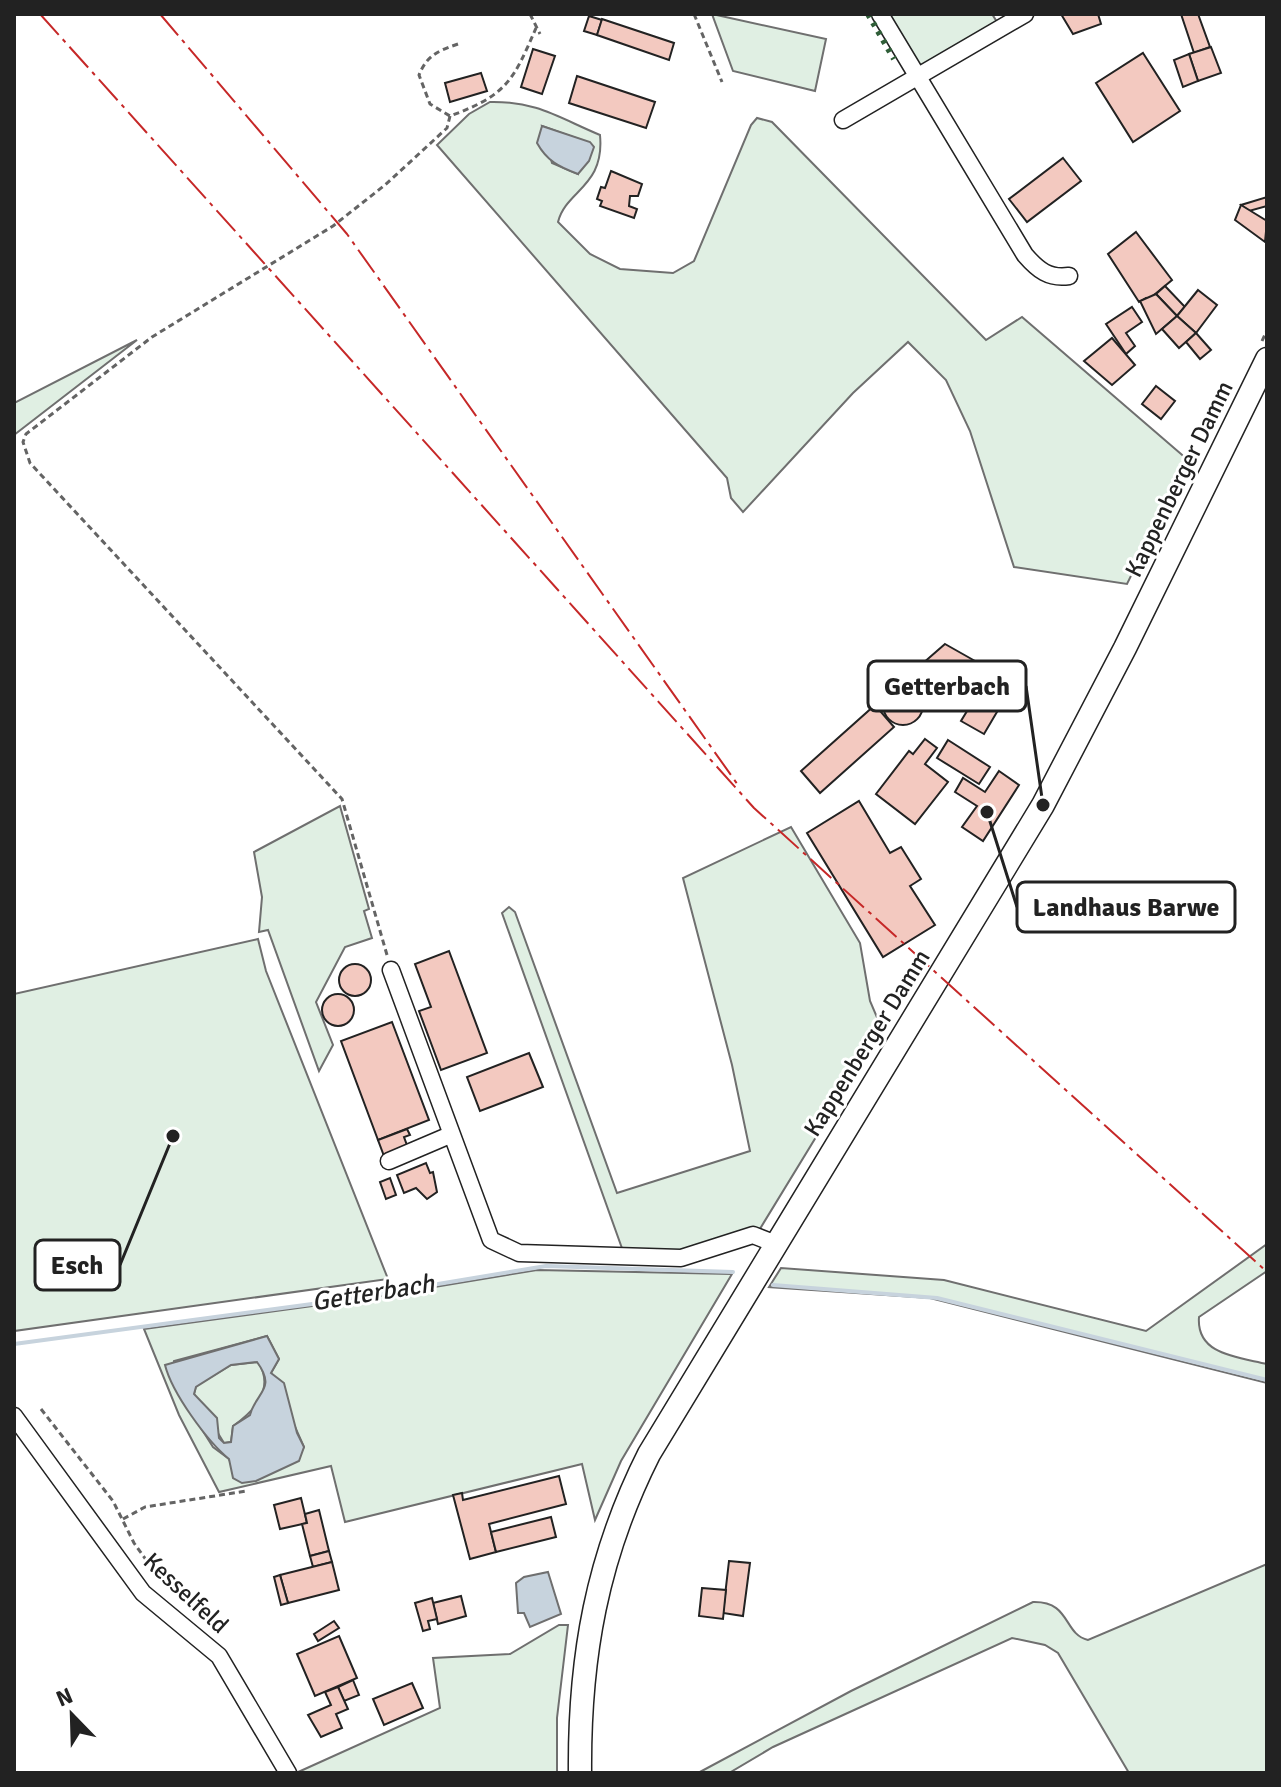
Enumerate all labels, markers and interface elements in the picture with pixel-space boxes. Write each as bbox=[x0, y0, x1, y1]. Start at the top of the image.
street label: Kappenberger Damm bbox=[1118, 376, 1240, 582]
callout: Getterbach bbox=[868, 661, 1026, 711]
text: Getterbach bbox=[884, 671, 1010, 703]
callout: Landhaus Barwe bbox=[1017, 882, 1235, 932]
text: Landhaus Barwe bbox=[1033, 892, 1220, 924]
street label: Kappenberger Damm bbox=[797, 944, 937, 1142]
callout: Esch bbox=[35, 1240, 120, 1290]
text: Esch bbox=[51, 1250, 103, 1282]
water label: Getterbach bbox=[310, 1267, 437, 1318]
street label: Kesselfeld bbox=[137, 1546, 235, 1640]
north arrow bbox=[32, 1675, 112, 1755]
text: N bbox=[52, 1682, 77, 1712]

